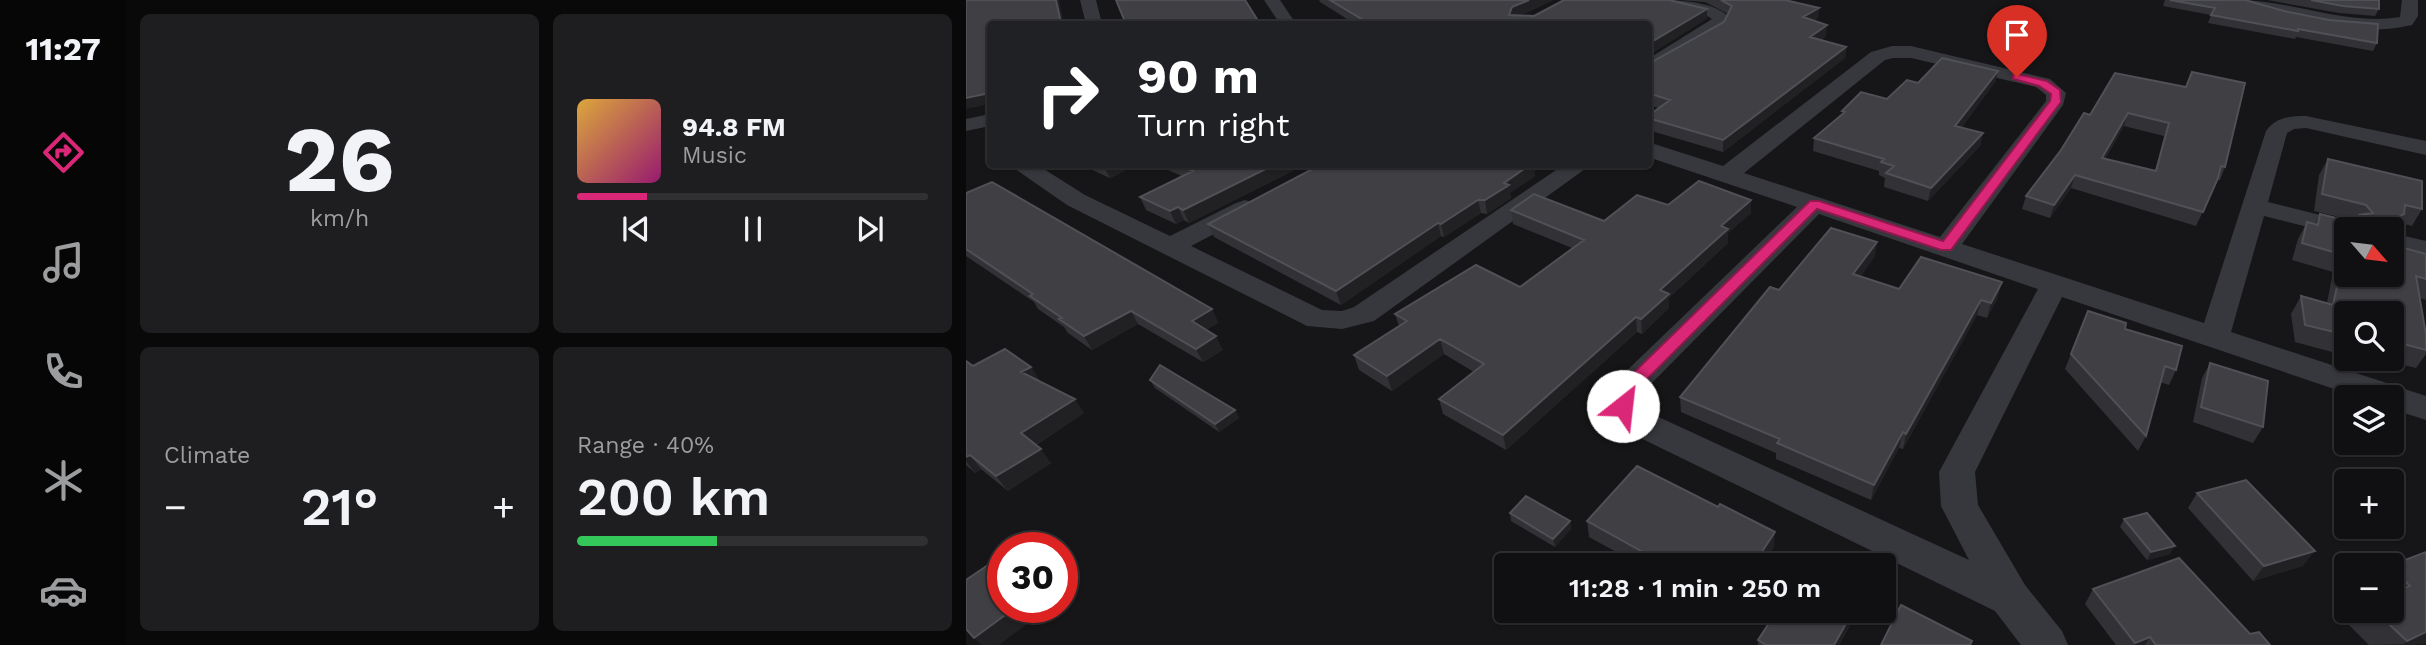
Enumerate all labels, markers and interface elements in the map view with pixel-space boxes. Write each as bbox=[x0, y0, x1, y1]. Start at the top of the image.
pin bbox=[1987, 5, 2047, 77]
icon: arrive bbox=[1998, 16, 2036, 54]
text: 11:27 bbox=[25, 30, 101, 68]
text: 90 m bbox=[1137, 47, 1259, 105]
icon: right bbox=[1022, 49, 1113, 140]
text: 26 bbox=[284, 106, 395, 213]
text: Turn right bbox=[1137, 106, 1289, 144]
text: 94.8 FM bbox=[682, 112, 786, 142]
icon: directions bbox=[39, 128, 88, 177]
text: Music bbox=[682, 142, 747, 169]
text: km/h bbox=[310, 205, 369, 232]
icon: previous bbox=[617, 210, 655, 248]
icon: pause bbox=[734, 210, 772, 248]
icon: next bbox=[851, 210, 889, 248]
north arrow bbox=[2334, 217, 2404, 287]
map controls bbox=[2334, 217, 2404, 623]
icon: music bbox=[39, 238, 88, 287]
button: search bbox=[2334, 301, 2404, 371]
icon: phone bbox=[39, 347, 88, 396]
position arrow bbox=[1586, 369, 1660, 443]
button: layers bbox=[2334, 385, 2404, 455]
text: Range · 40% bbox=[577, 432, 714, 459]
text: Climate bbox=[164, 442, 250, 469]
icon: climate bbox=[39, 456, 88, 505]
text: 200 km bbox=[577, 467, 770, 528]
button: + bbox=[2334, 469, 2404, 539]
text: 21° bbox=[301, 477, 378, 538]
text: − bbox=[164, 485, 187, 529]
text: + bbox=[492, 485, 515, 529]
speed limit sign: 30 bbox=[987, 532, 1078, 623]
button: − bbox=[2334, 553, 2404, 623]
icon: car bbox=[39, 566, 88, 615]
text: 11:28 · 1 min · 250 m bbox=[1569, 573, 1821, 603]

